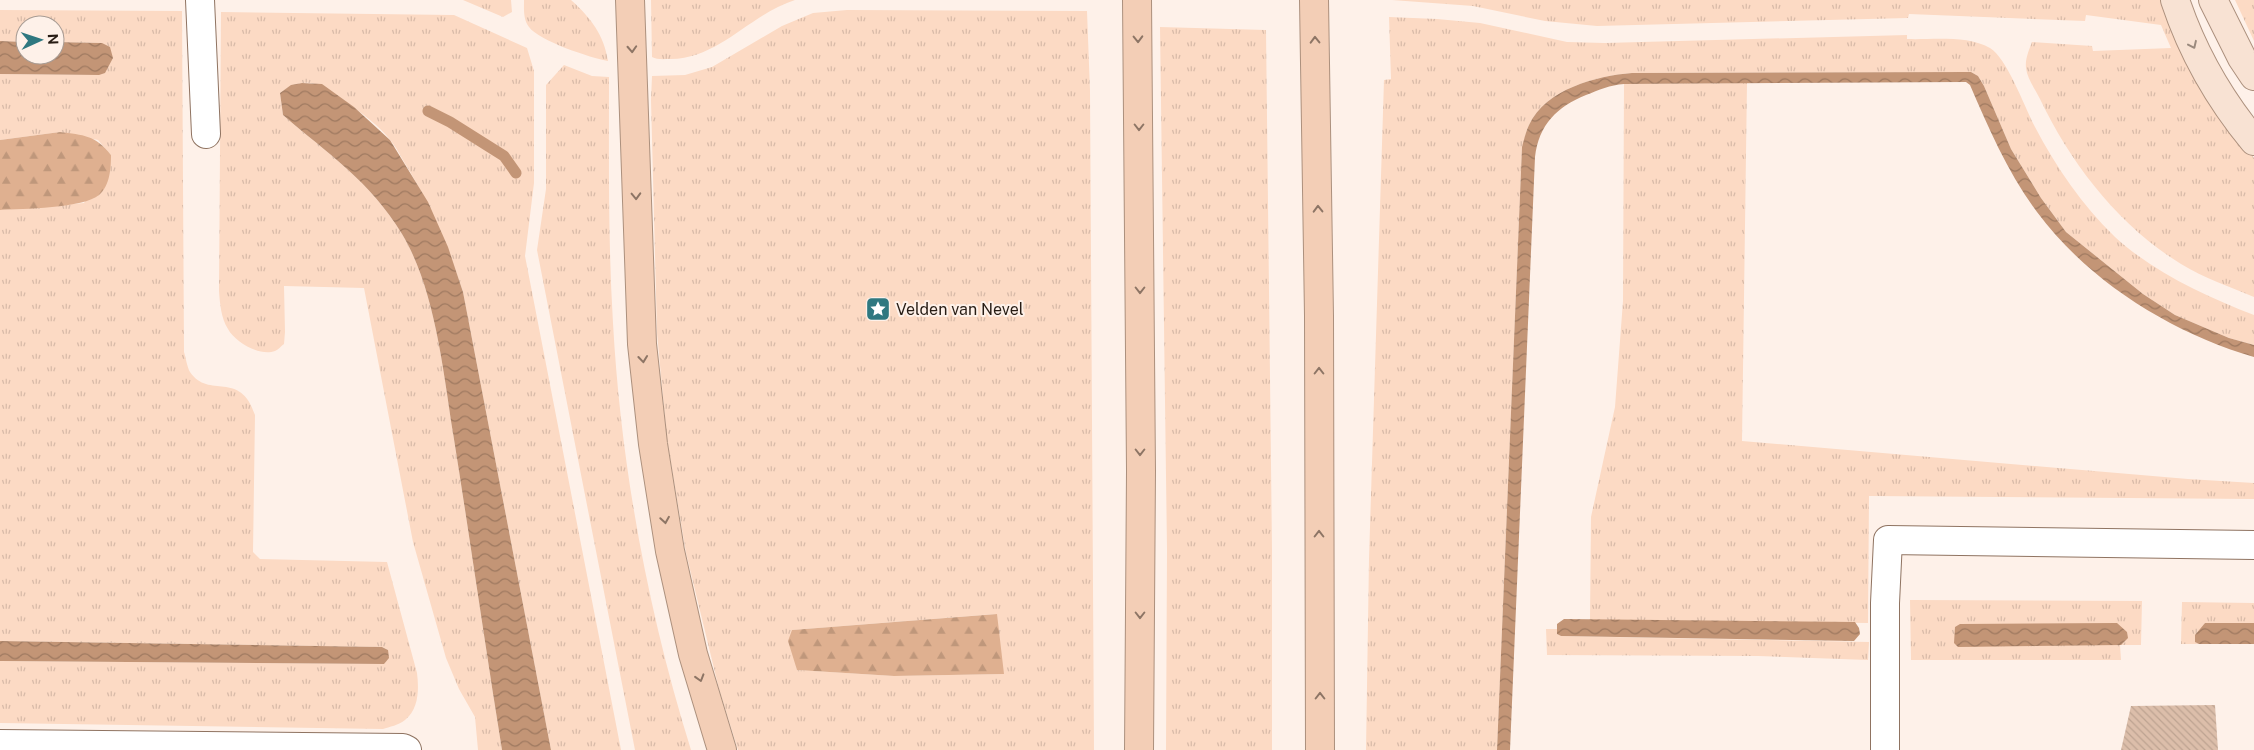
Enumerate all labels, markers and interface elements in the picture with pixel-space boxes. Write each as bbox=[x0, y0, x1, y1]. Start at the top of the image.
north arrow bbox=[15, 15, 65, 65]
text: N bbox=[45, 33, 61, 45]
one-way arrow bbox=[1132, 35, 1143, 43]
one-way arrow bbox=[1310, 35, 1321, 43]
one-way arrow bbox=[2187, 40, 2198, 49]
one-way arrow bbox=[626, 45, 637, 53]
one-way arrow bbox=[1134, 124, 1144, 131]
one-way arrow bbox=[630, 193, 641, 201]
one-way arrow bbox=[1313, 205, 1323, 212]
one-way arrow bbox=[1135, 286, 1145, 294]
place icon: Velden van Nevel bbox=[865, 296, 891, 322]
place label: Velden van Nevel bbox=[896, 300, 1024, 319]
one-way arrow bbox=[637, 355, 648, 363]
one-way arrow bbox=[1314, 367, 1324, 375]
one-way arrow bbox=[1135, 448, 1146, 456]
one-way arrow bbox=[659, 515, 669, 524]
one-way arrow bbox=[1314, 530, 1324, 538]
one-way arrow bbox=[1135, 611, 1145, 619]
one-way arrow bbox=[695, 674, 705, 682]
one-way arrow bbox=[1315, 692, 1325, 700]

